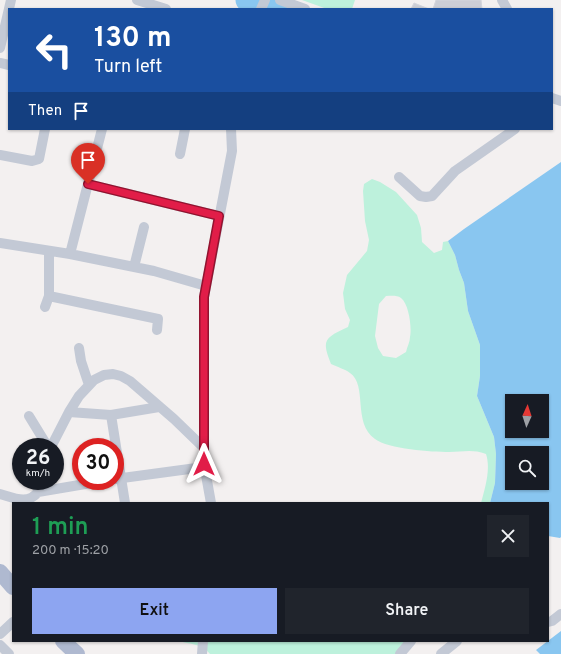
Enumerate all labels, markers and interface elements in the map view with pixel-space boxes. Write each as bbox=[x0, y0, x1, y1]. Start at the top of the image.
text: 130 m bbox=[94, 21, 172, 57]
icon: left bbox=[28, 24, 80, 76]
text: Turn left bbox=[94, 56, 162, 79]
icon: arrive bbox=[70, 100, 92, 122]
text: Then bbox=[28, 102, 62, 121]
pin bbox=[71, 143, 105, 184]
icon: arrive bbox=[77, 149, 99, 171]
north arrow bbox=[505, 394, 549, 438]
map controls bbox=[505, 394, 549, 490]
speed limit sign: 30 bbox=[72, 438, 124, 490]
position arrow bbox=[183, 443, 225, 485]
text: 26 bbox=[26, 446, 50, 472]
button: search bbox=[505, 446, 549, 490]
text: km/h bbox=[26, 467, 50, 480]
text: 1 min bbox=[32, 513, 89, 543]
button: close bbox=[487, 515, 529, 557]
text: 200 m · 15:20 bbox=[32, 543, 109, 559]
button: Exit bbox=[32, 588, 277, 634]
button: Share bbox=[285, 588, 529, 634]

